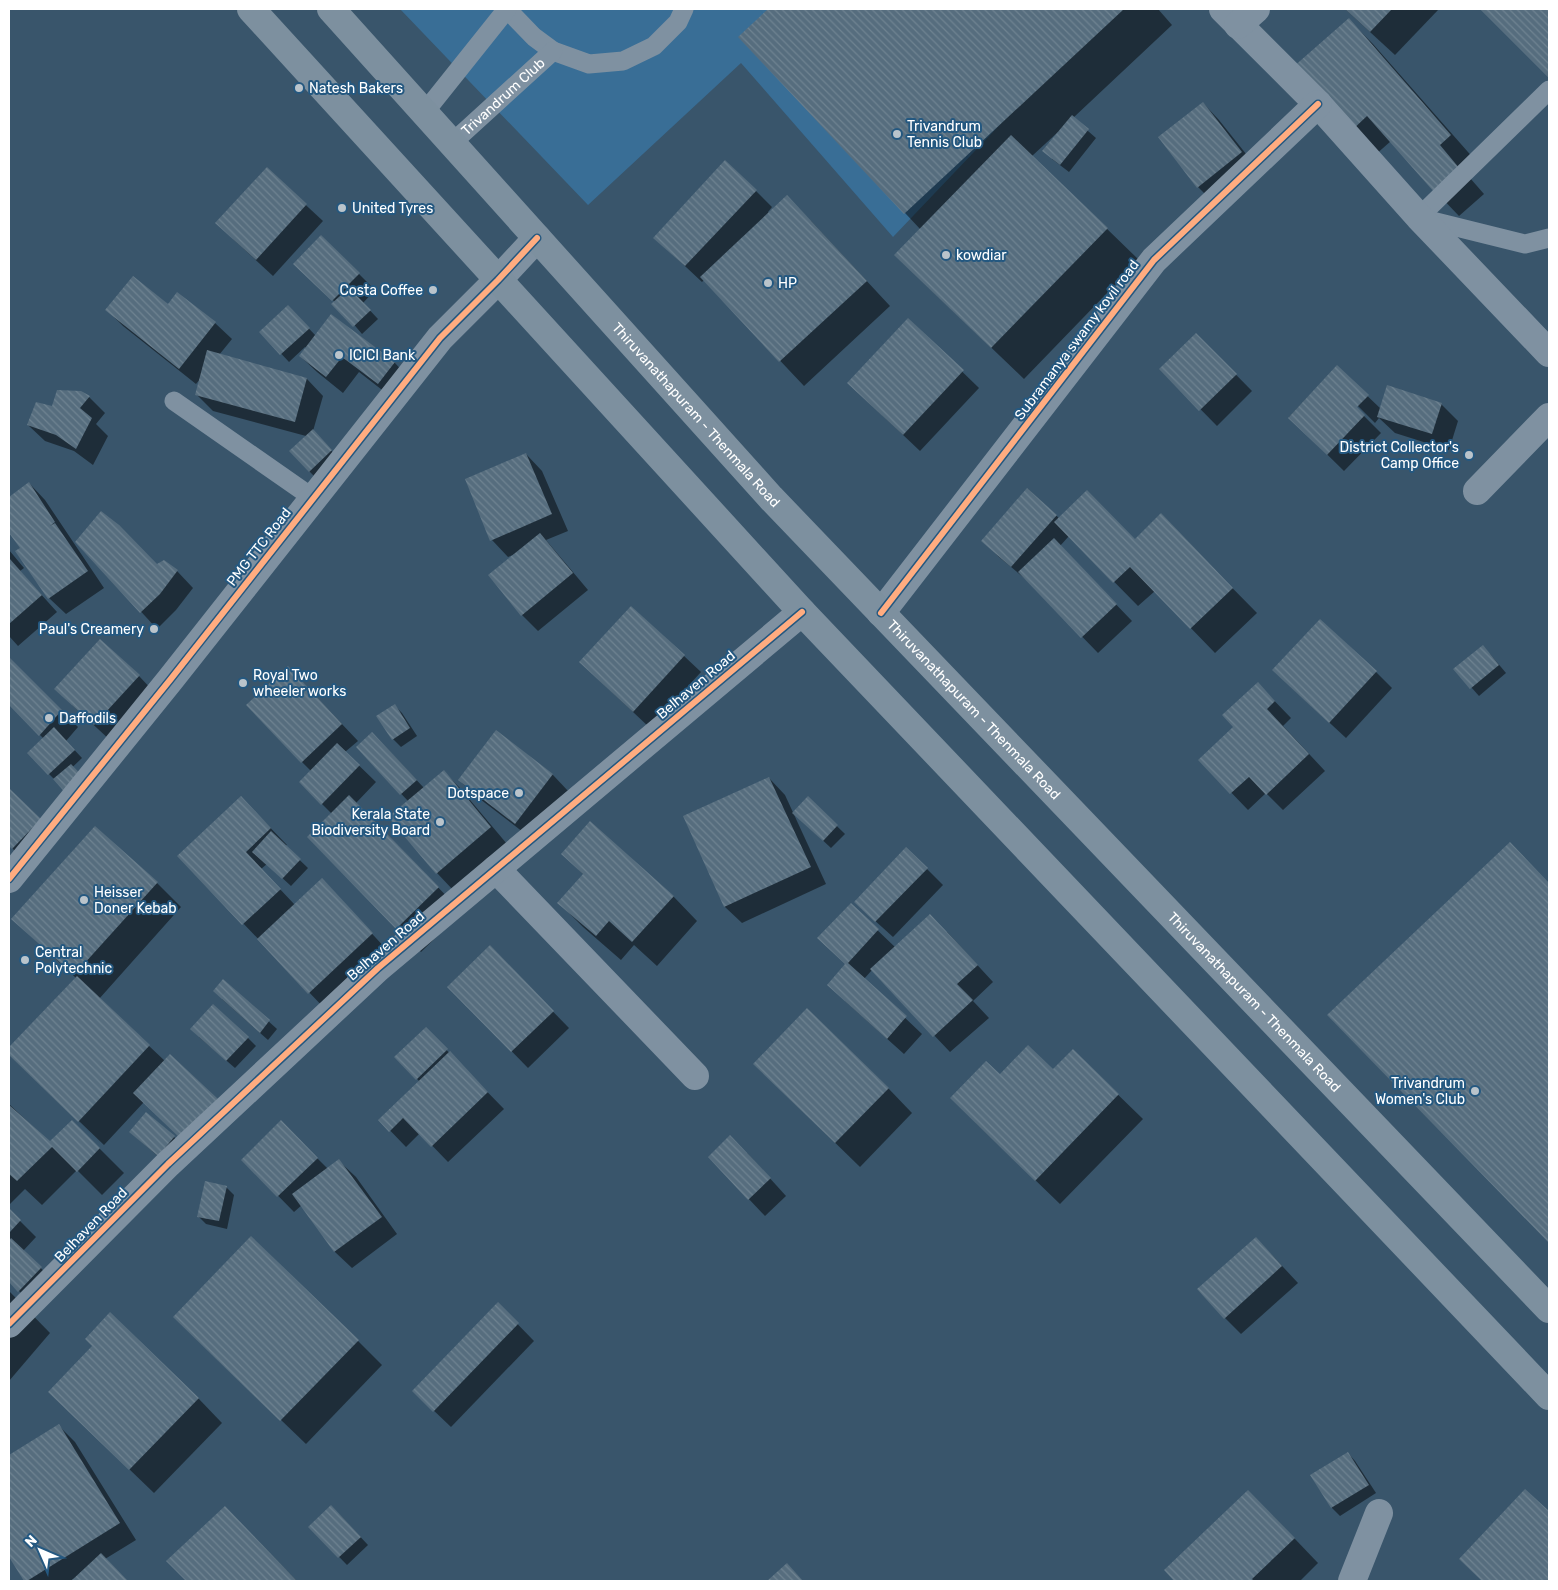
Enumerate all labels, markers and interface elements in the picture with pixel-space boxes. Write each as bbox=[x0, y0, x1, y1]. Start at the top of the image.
street label: Trivandrum Club bbox=[458, 54, 548, 139]
place label: Natesh Bakers bbox=[309, 80, 403, 97]
marker: Natesh Bakers bbox=[293, 82, 305, 94]
place label: Trivandrum Tennis Club bbox=[907, 118, 982, 151]
marker: Trivandrum Tennis Club bbox=[891, 128, 903, 140]
place label: United Tyres bbox=[352, 200, 433, 217]
marker: United Tyres bbox=[336, 202, 348, 214]
place label: kowdiar bbox=[956, 247, 1007, 264]
marker: kowdiar bbox=[940, 249, 952, 261]
street label: Subramanya swamy kovil road bbox=[1011, 257, 1143, 423]
place label: HP bbox=[778, 275, 797, 292]
marker: HP bbox=[762, 277, 774, 289]
place label: Costa Coffee bbox=[339, 282, 423, 299]
marker: Costa Coffee bbox=[427, 284, 439, 296]
street label: Thiruvanathapuram - Thenmala Road bbox=[609, 319, 784, 511]
place label: ICICI Bank bbox=[349, 347, 416, 364]
marker: ICICI Bank bbox=[333, 349, 345, 361]
place label: District Collector's Camp Office bbox=[1340, 439, 1459, 472]
marker: District Collector's Camp Office bbox=[1463, 449, 1475, 461]
street label: PMG TTC Road bbox=[223, 504, 295, 590]
street label: Thiruvanathapuram - Thenmala Road bbox=[884, 616, 1064, 803]
place label: Paul's Creamery bbox=[39, 621, 144, 638]
marker: Paul's Creamery bbox=[148, 623, 160, 635]
street label: Belhaven Road bbox=[653, 647, 739, 723]
place label: Royal Two wheeler works bbox=[253, 667, 346, 700]
marker: Royal Two wheeler works bbox=[237, 677, 249, 689]
place label: Daffodils bbox=[59, 710, 116, 727]
marker: Daffodils bbox=[43, 712, 55, 724]
place label: Dotspace bbox=[447, 785, 509, 802]
marker: Dotspace bbox=[513, 787, 525, 799]
place label: Kerala State Biodiversity Board bbox=[311, 806, 430, 839]
marker: Kerala State Biodiversity Board bbox=[434, 816, 446, 828]
place label: Heisser Doner Kebab bbox=[94, 884, 177, 917]
marker: Heisser Doner Kebab bbox=[78, 894, 90, 906]
street label: Belhaven Road bbox=[344, 908, 428, 984]
street label: Thiruvanathapuram - Thenmala Road bbox=[1164, 908, 1345, 1095]
place label: Central Polytechnic bbox=[35, 944, 112, 977]
marker: Central Polytechnic bbox=[19, 954, 31, 966]
place label: Trivandrum Women's Club bbox=[1375, 1075, 1465, 1108]
marker: Trivandrum Women's Club bbox=[1469, 1085, 1481, 1097]
street label: Belhaven Road bbox=[51, 1184, 131, 1266]
north arrow bbox=[15, 1525, 65, 1575]
text: N bbox=[22, 1532, 41, 1551]

